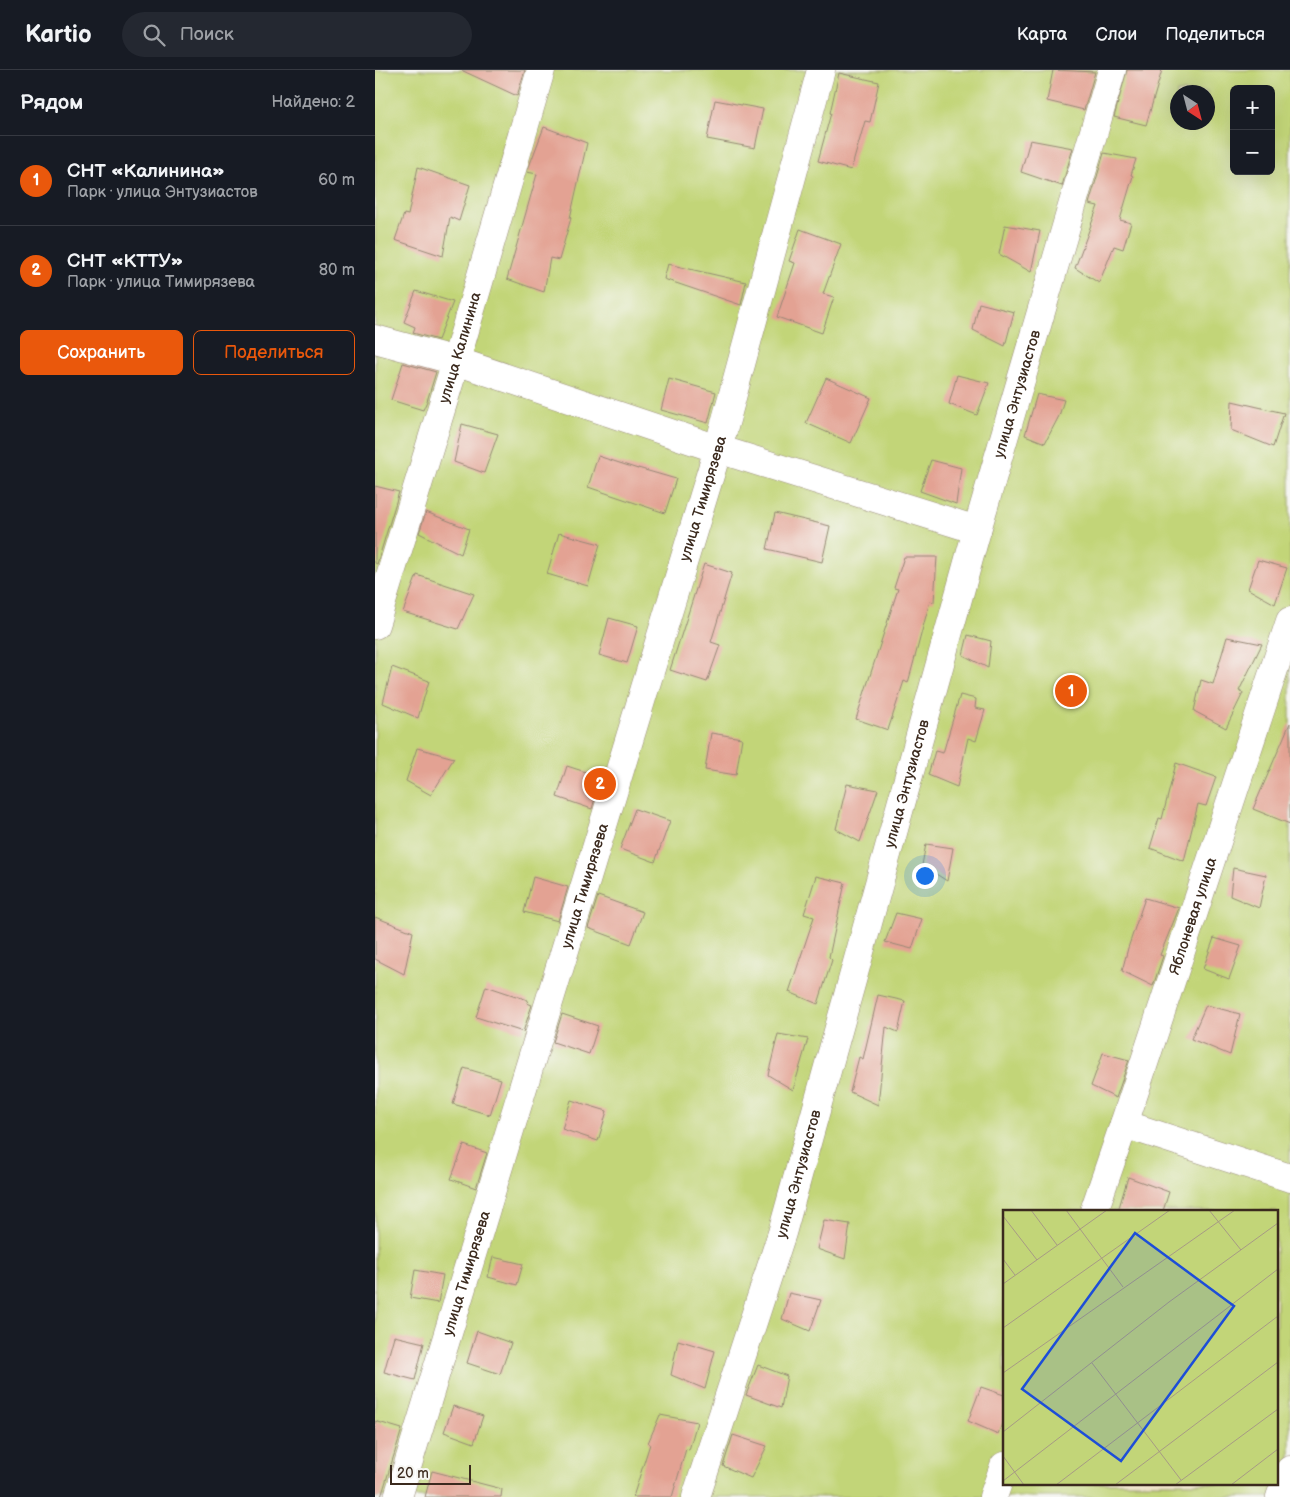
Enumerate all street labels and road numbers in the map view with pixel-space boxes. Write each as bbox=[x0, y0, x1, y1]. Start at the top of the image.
street label: улица Калинина bbox=[435, 290, 486, 406]
street label: улица Энтузиастов bbox=[990, 328, 1045, 460]
street label: улица Тимирязева bbox=[675, 434, 731, 564]
street label: улица Энтузиастов bbox=[880, 717, 934, 850]
street label: улица Тимирязева bbox=[557, 821, 613, 951]
street label: Яблоневая улица bbox=[1165, 855, 1221, 977]
street label: улица Энтузиастов bbox=[772, 1108, 826, 1241]
street label: улица Тимирязева bbox=[439, 1208, 495, 1338]

